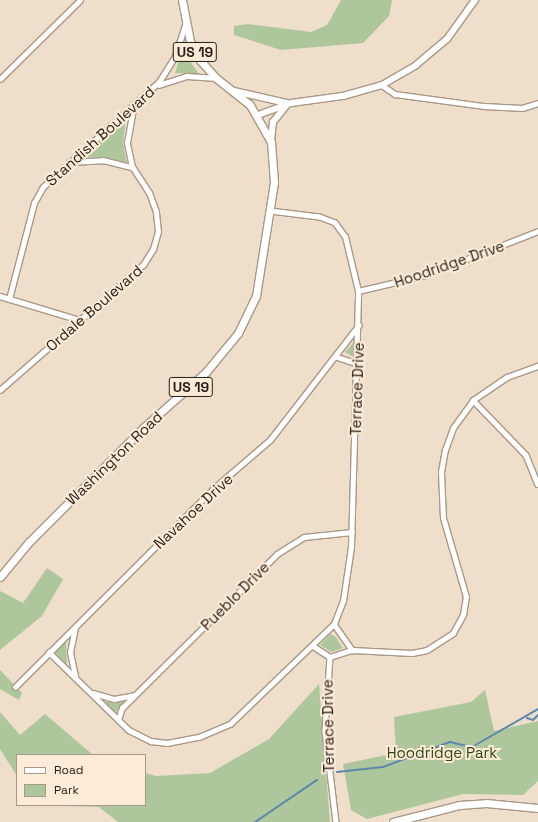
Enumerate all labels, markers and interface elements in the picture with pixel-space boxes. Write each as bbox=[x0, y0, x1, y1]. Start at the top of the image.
road number: US 19 bbox=[172, 40, 218, 64]
street label: Standish Boulevard bbox=[42, 82, 158, 190]
street label: Hoodridge Drive bbox=[392, 237, 506, 291]
street label: Ordale Boulevard bbox=[42, 261, 146, 355]
street label: Terrace Drive bbox=[346, 342, 368, 436]
road number: US 19 bbox=[168, 375, 214, 399]
street label: Washington Road bbox=[62, 407, 166, 509]
street label: Navahoe Drive bbox=[150, 470, 236, 552]
street label: Pueblo Drive bbox=[197, 558, 273, 634]
street label: Terrace Drive bbox=[318, 679, 338, 773]
park label: Hoodridge Park bbox=[387, 744, 497, 762]
legend bbox=[16, 754, 146, 806]
text: Road bbox=[54, 762, 83, 778]
text: Park bbox=[54, 782, 79, 798]

